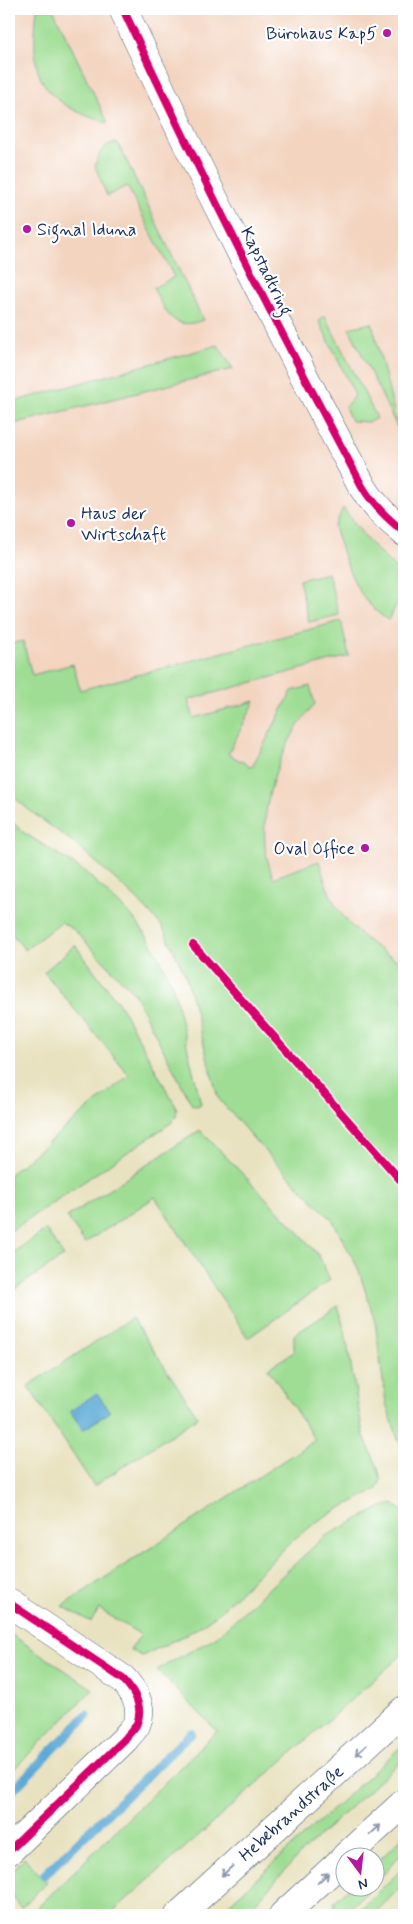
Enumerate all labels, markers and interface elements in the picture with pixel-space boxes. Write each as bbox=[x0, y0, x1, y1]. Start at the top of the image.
place label: Bürohaus Kap5 bbox=[266, 22, 377, 46]
marker: Bürohaus Kap5 bbox=[381, 27, 393, 39]
place label: Signal Iduna bbox=[37, 218, 137, 244]
marker: Signal Iduna bbox=[21, 223, 33, 235]
street label: Kapstadtring bbox=[232, 223, 298, 321]
place label: Haus der Wirtschaft bbox=[81, 502, 166, 547]
marker: Haus der Wirtschaft bbox=[65, 517, 77, 529]
place label: Oval Office bbox=[274, 837, 355, 861]
marker: Oval Office bbox=[359, 842, 371, 854]
one-way arrow bbox=[354, 1744, 367, 1756]
street label: Hebebrandstraße bbox=[234, 1760, 349, 1867]
one-way arrow bbox=[369, 1824, 382, 1836]
north arrow bbox=[336, 1846, 386, 1896]
one-way arrow bbox=[221, 1865, 234, 1877]
one-way arrow bbox=[316, 1873, 329, 1884]
text: N bbox=[356, 1874, 370, 1893]

